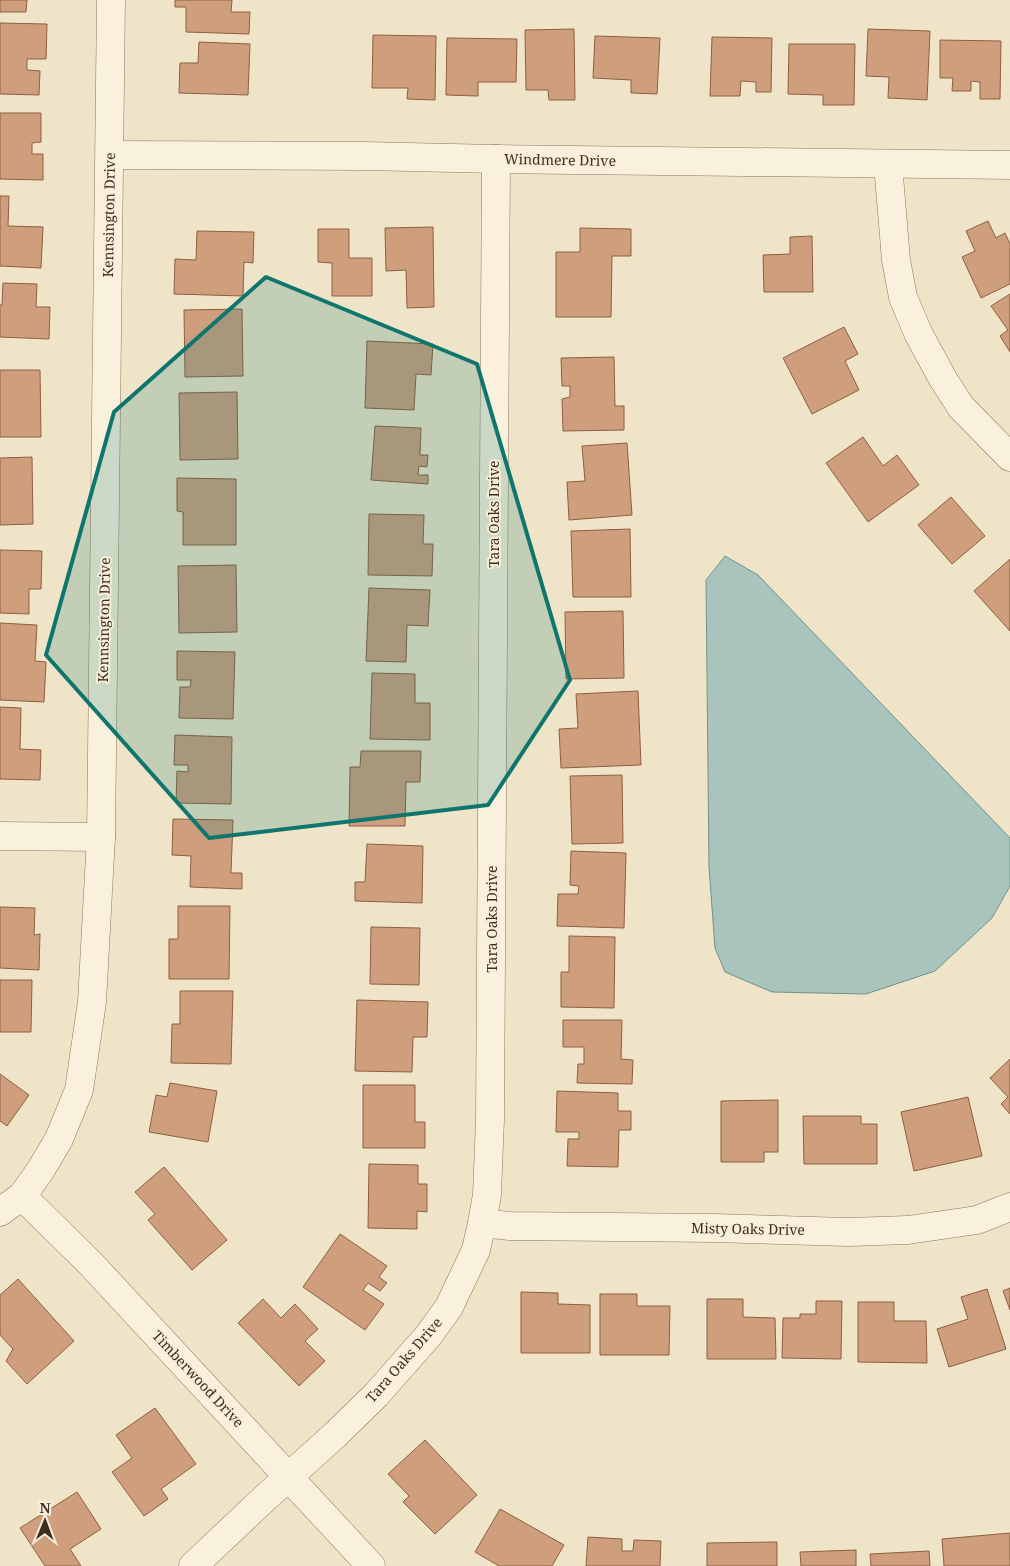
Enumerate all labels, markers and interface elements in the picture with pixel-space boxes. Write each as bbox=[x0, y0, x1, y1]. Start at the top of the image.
street label: Windmere Drive bbox=[504, 149, 616, 170]
street label: Kennsington Drive bbox=[98, 152, 119, 278]
street label: Tara Oaks Drive bbox=[484, 460, 503, 568]
street label: Kennsington Drive bbox=[93, 557, 114, 683]
street label: Tara Oaks Drive bbox=[482, 865, 501, 973]
street label: Misty Oaks Drive bbox=[691, 1218, 805, 1239]
street label: Tara Oaks Drive bbox=[361, 1313, 446, 1406]
street label: Timberwood Drive bbox=[148, 1326, 248, 1431]
north arrow bbox=[20, 1496, 70, 1546]
text: N bbox=[40, 1498, 51, 1517]

